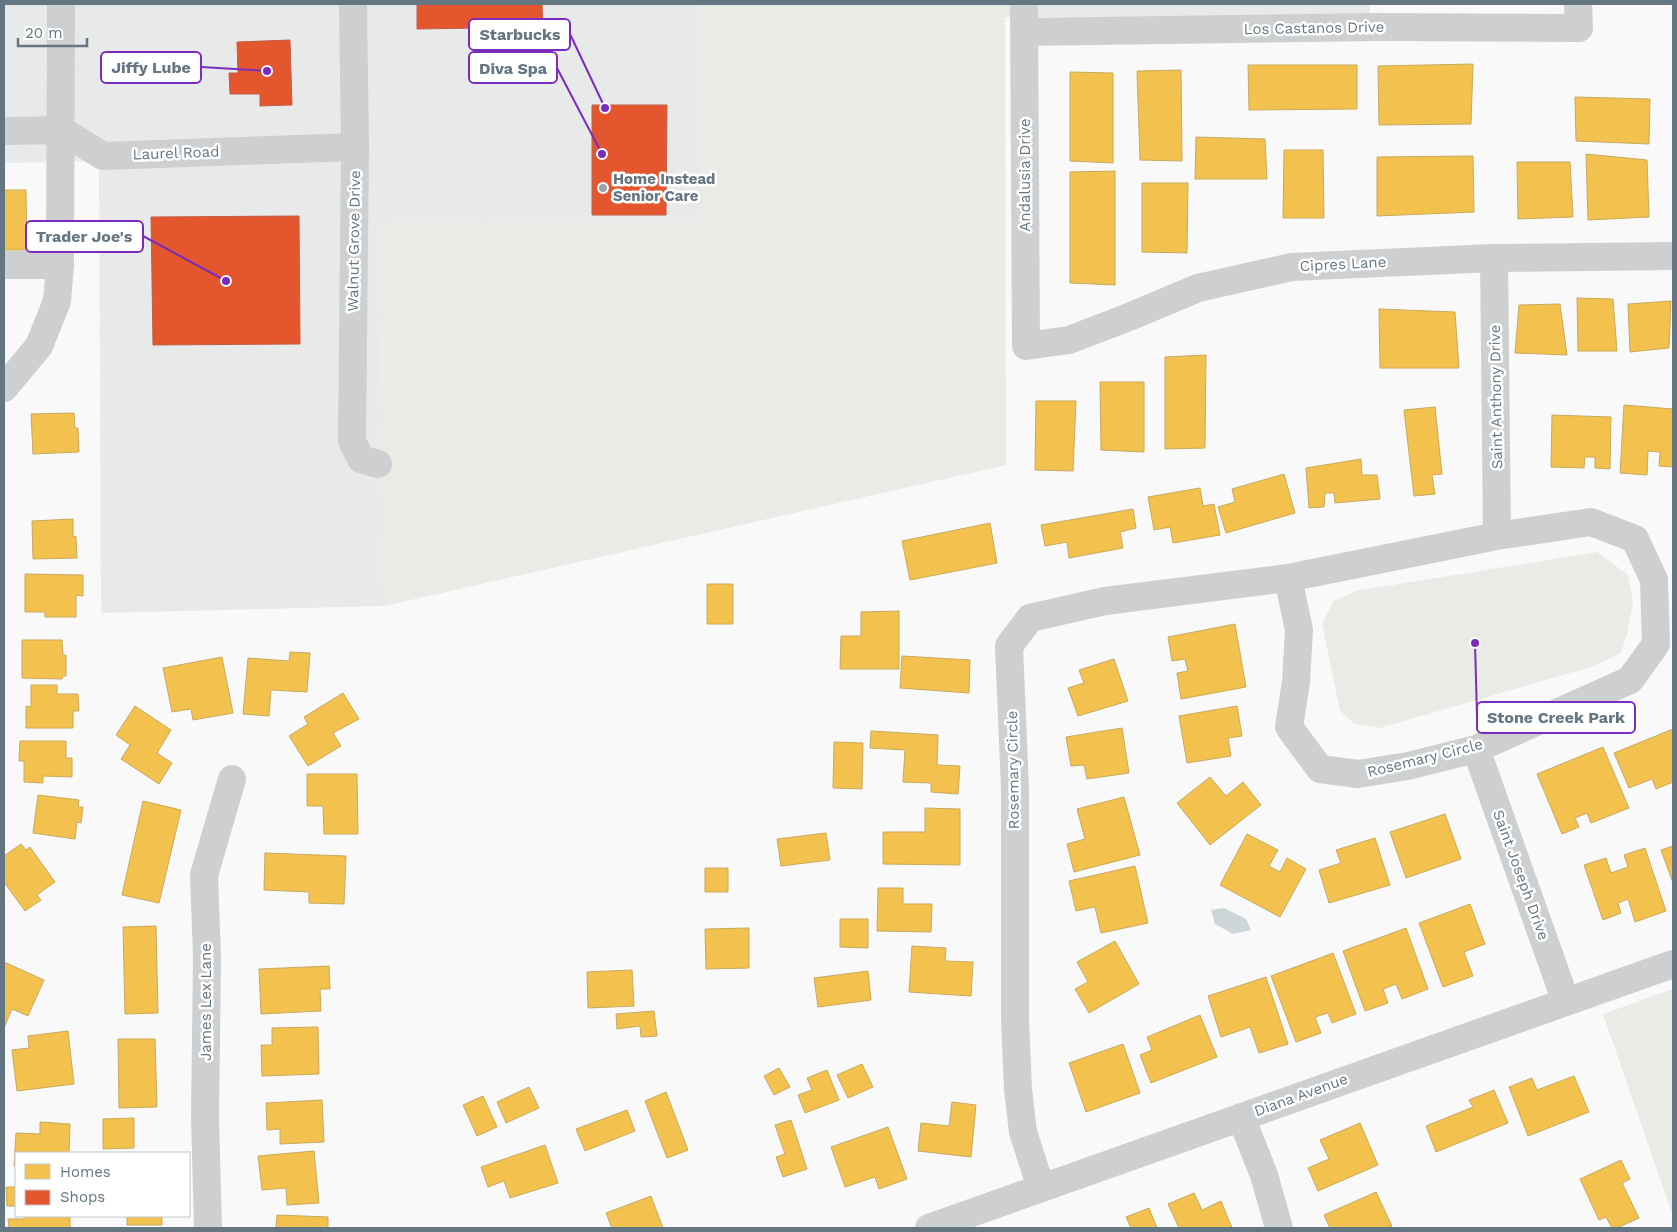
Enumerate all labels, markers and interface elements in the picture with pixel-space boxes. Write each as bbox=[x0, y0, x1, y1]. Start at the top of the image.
scale bar bbox=[18, 15, 86, 47]
street label: Los Castanos Drive bbox=[1243, 18, 1385, 38]
callout: Starbucks bbox=[469, 19, 570, 50]
text: 20 m bbox=[25, 24, 63, 42]
text: Starbucks bbox=[479, 25, 561, 44]
callout: Jiffy Lube bbox=[101, 52, 201, 83]
callout: Diva Spa bbox=[469, 52, 557, 83]
text: Jiffy Lube bbox=[111, 58, 191, 77]
text: Diva Spa bbox=[479, 59, 548, 78]
street label: Andalusia Drive bbox=[1016, 118, 1034, 232]
street label: Laurel Road bbox=[132, 142, 220, 164]
street label: Walnut Grove Drive bbox=[344, 170, 364, 312]
place label: Home Instead Senior Care bbox=[613, 170, 715, 205]
marker: Home Instead Senior Care bbox=[597, 182, 609, 194]
callout: Trader Joe's bbox=[26, 221, 143, 252]
text: Trader Joe's bbox=[36, 227, 133, 246]
street label: Cipres Lane bbox=[1299, 253, 1387, 275]
street label: Saint Anthony Drive bbox=[1486, 325, 1506, 469]
callout: Stone Creek Park bbox=[1477, 702, 1635, 733]
text: Stone Creek Park bbox=[1487, 708, 1625, 727]
street label: Rosemary Circle bbox=[1003, 711, 1023, 829]
street label: Rosemary Circle bbox=[1365, 735, 1485, 781]
street label: Saint Joseph Drive bbox=[1489, 807, 1553, 943]
street label: James Lex Lane bbox=[197, 943, 215, 1061]
street label: Diana Avenue bbox=[1252, 1070, 1350, 1120]
legend bbox=[15, 1152, 190, 1217]
text: Homes bbox=[60, 1163, 111, 1181]
text: Shops bbox=[60, 1188, 105, 1206]

